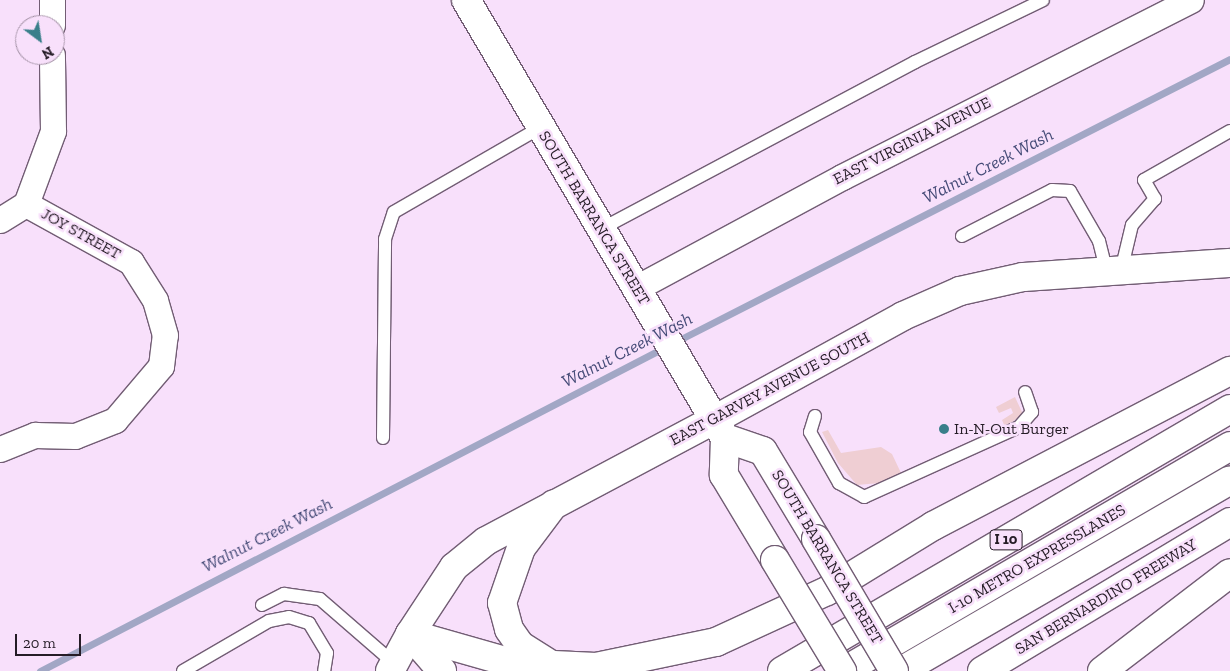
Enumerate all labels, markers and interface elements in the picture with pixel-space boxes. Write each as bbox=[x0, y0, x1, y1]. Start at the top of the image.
north arrow bbox=[15, 15, 65, 65]
text: N bbox=[39, 42, 56, 62]
street label: EAST VIRGINIA AVENUE bbox=[829, 92, 995, 190]
water label: Walnut Creek Wash bbox=[919, 124, 1057, 208]
street label: SOUTH BARRANCA STREET bbox=[534, 127, 654, 309]
street label: JOY STREET bbox=[38, 204, 124, 264]
water label: Walnut Creek Wash bbox=[558, 308, 696, 392]
street label: EAST GARVEY AVENUE SOUTH bbox=[666, 328, 874, 450]
place label: In-N-Out Burger bbox=[954, 419, 1069, 439]
marker: In-N-Out Burger bbox=[938, 423, 950, 435]
street label: SOUTH BARRANCA STREET bbox=[767, 466, 887, 648]
water label: Walnut Creek Wash bbox=[198, 493, 336, 577]
street label: I-10 METRO EXPRESSLANES bbox=[945, 500, 1129, 618]
road number: I 10 bbox=[988, 528, 1024, 552]
street label: SAN BERNARDINO FREEWAY bbox=[1012, 535, 1200, 659]
scale bar bbox=[18, 624, 84, 656]
text: 20 m bbox=[23, 634, 56, 652]

